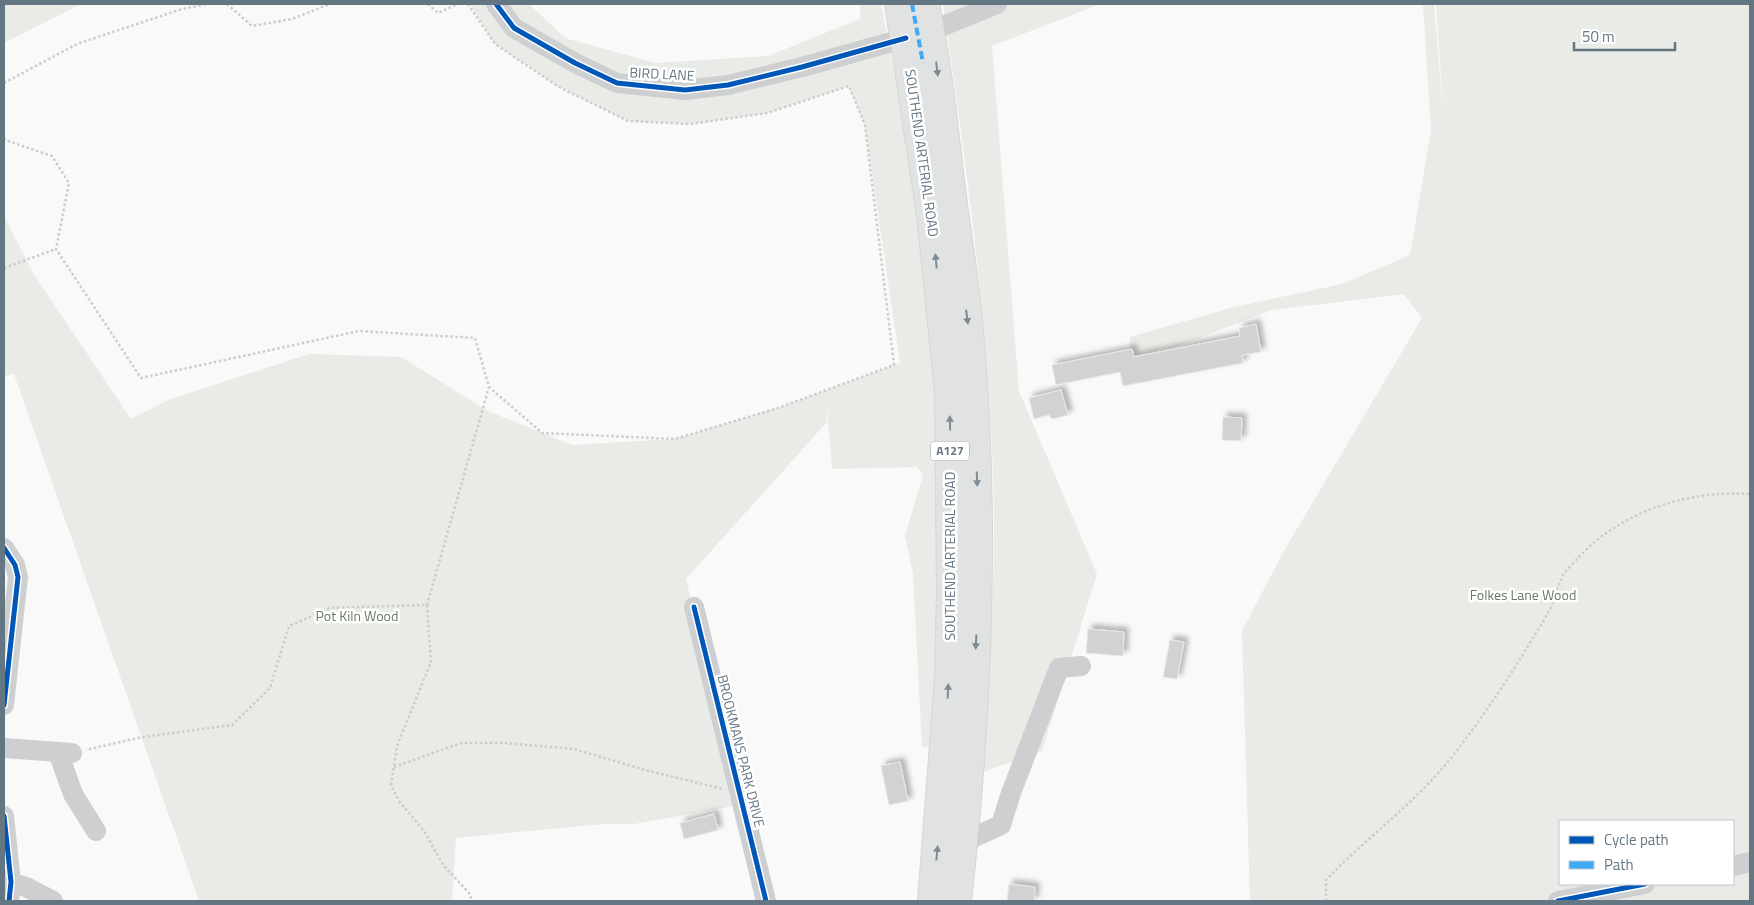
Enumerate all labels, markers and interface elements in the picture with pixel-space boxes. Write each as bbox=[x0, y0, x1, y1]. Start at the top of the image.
scale bar bbox=[1574, 20, 1675, 52]
text: 50 m bbox=[1582, 25, 1615, 48]
street label: BIRD LANE bbox=[629, 61, 695, 86]
one-way arrow bbox=[933, 61, 941, 77]
street label: SOUTHEND ARTERIAL ROAD bbox=[900, 68, 945, 238]
one-way arrow bbox=[932, 253, 940, 269]
one-way arrow bbox=[964, 309, 972, 325]
one-way arrow bbox=[946, 415, 954, 431]
road number: A127 bbox=[931, 442, 969, 461]
street label: SOUTHEND ARTERIAL ROAD bbox=[939, 471, 960, 641]
one-way arrow bbox=[973, 471, 981, 487]
park label: Folkes Lane Wood bbox=[1470, 584, 1576, 605]
park label: Pot Kiln Wood bbox=[316, 605, 398, 626]
one-way arrow bbox=[972, 634, 980, 650]
street label: BROOKMANS PARK DRIVE bbox=[712, 672, 771, 830]
one-way arrow bbox=[945, 682, 953, 698]
legend bbox=[1559, 820, 1734, 885]
text: Cycle path bbox=[1604, 828, 1669, 851]
one-way arrow bbox=[933, 844, 941, 860]
text: Path bbox=[1604, 853, 1634, 876]

